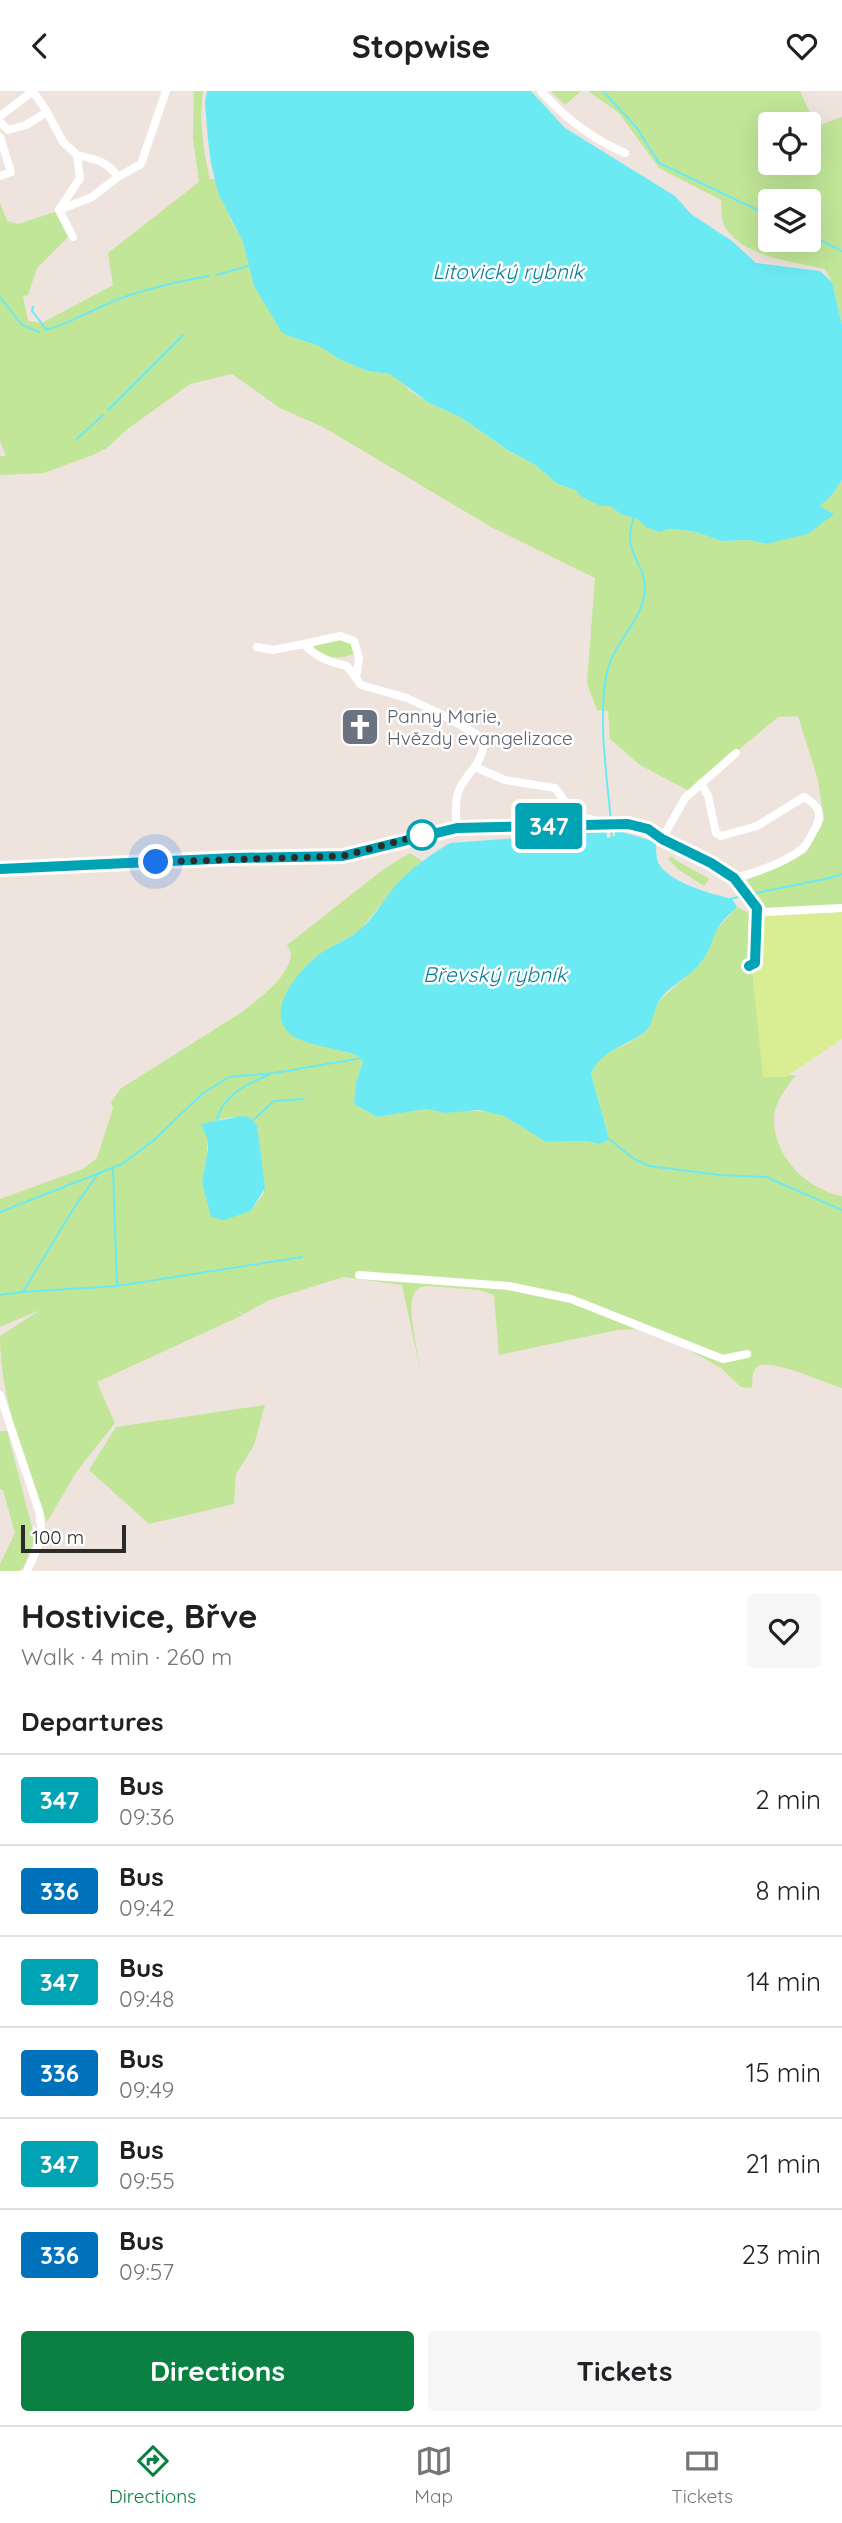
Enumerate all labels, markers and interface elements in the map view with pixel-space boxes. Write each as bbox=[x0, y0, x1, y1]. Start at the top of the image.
text: Stopwise bbox=[352, 26, 490, 66]
icon: back bbox=[21, 27, 59, 65]
icon: heart bbox=[783, 27, 821, 65]
map controls bbox=[758, 112, 821, 252]
button: locate bbox=[758, 112, 821, 175]
button: layers bbox=[758, 189, 821, 252]
water label: Litovický rybník bbox=[432, 258, 585, 284]
place label: Panny Marie, Hvězdy evangelizace bbox=[387, 704, 573, 750]
church icon: Panny Marie, Hvězdy evangelizace bbox=[339, 706, 381, 748]
line badge: 347 bbox=[509, 803, 589, 849]
text: 347 bbox=[529, 811, 569, 841]
unlabelled marker bbox=[407, 820, 437, 850]
your location bbox=[138, 844, 173, 879]
water label: Břevský rybník bbox=[423, 961, 569, 987]
scale bar bbox=[21, 1522, 126, 1554]
text: 100 m bbox=[32, 1525, 84, 1549]
button: heart bbox=[747, 1594, 821, 1668]
text: Hostivice, Břve bbox=[21, 1595, 258, 1636]
text: Walk · 4 min · 260 m bbox=[21, 1642, 232, 1671]
text: Departures bbox=[21, 1705, 164, 1738]
text: Bus bbox=[119, 1769, 164, 1802]
text: 2 min bbox=[755, 1783, 821, 1816]
text: 347 bbox=[40, 1785, 79, 1815]
text: 09:36 bbox=[119, 1802, 174, 1831]
text: Bus bbox=[119, 1860, 164, 1893]
text: 8 min bbox=[756, 1874, 821, 1907]
text: 336 bbox=[40, 1876, 79, 1906]
text: 09:42 bbox=[119, 1893, 175, 1922]
text: Bus bbox=[119, 1951, 164, 1984]
text: 14 min bbox=[747, 1965, 821, 1998]
text: 347 bbox=[40, 1967, 79, 1997]
text: 09:48 bbox=[119, 1984, 174, 2013]
text: Bus bbox=[119, 2042, 164, 2075]
text: 15 min bbox=[746, 2056, 821, 2089]
text: 336 bbox=[40, 2058, 79, 2088]
text: 09:49 bbox=[119, 2075, 174, 2104]
text: Bus bbox=[119, 2133, 164, 2166]
text: 21 min bbox=[746, 2147, 821, 2180]
text: 347 bbox=[40, 2149, 79, 2179]
text: 09:55 bbox=[119, 2166, 175, 2195]
text: Bus bbox=[119, 2224, 164, 2257]
text: 23 min bbox=[742, 2238, 821, 2271]
text: 336 bbox=[40, 2240, 79, 2270]
text: 09:57 bbox=[119, 2257, 174, 2286]
button: Directions bbox=[21, 2331, 414, 2411]
button: Tickets bbox=[428, 2331, 821, 2411]
tab: Directions bbox=[109, 2442, 196, 2508]
tab: Map bbox=[414, 2442, 453, 2508]
tab: Tickets bbox=[671, 2442, 733, 2508]

